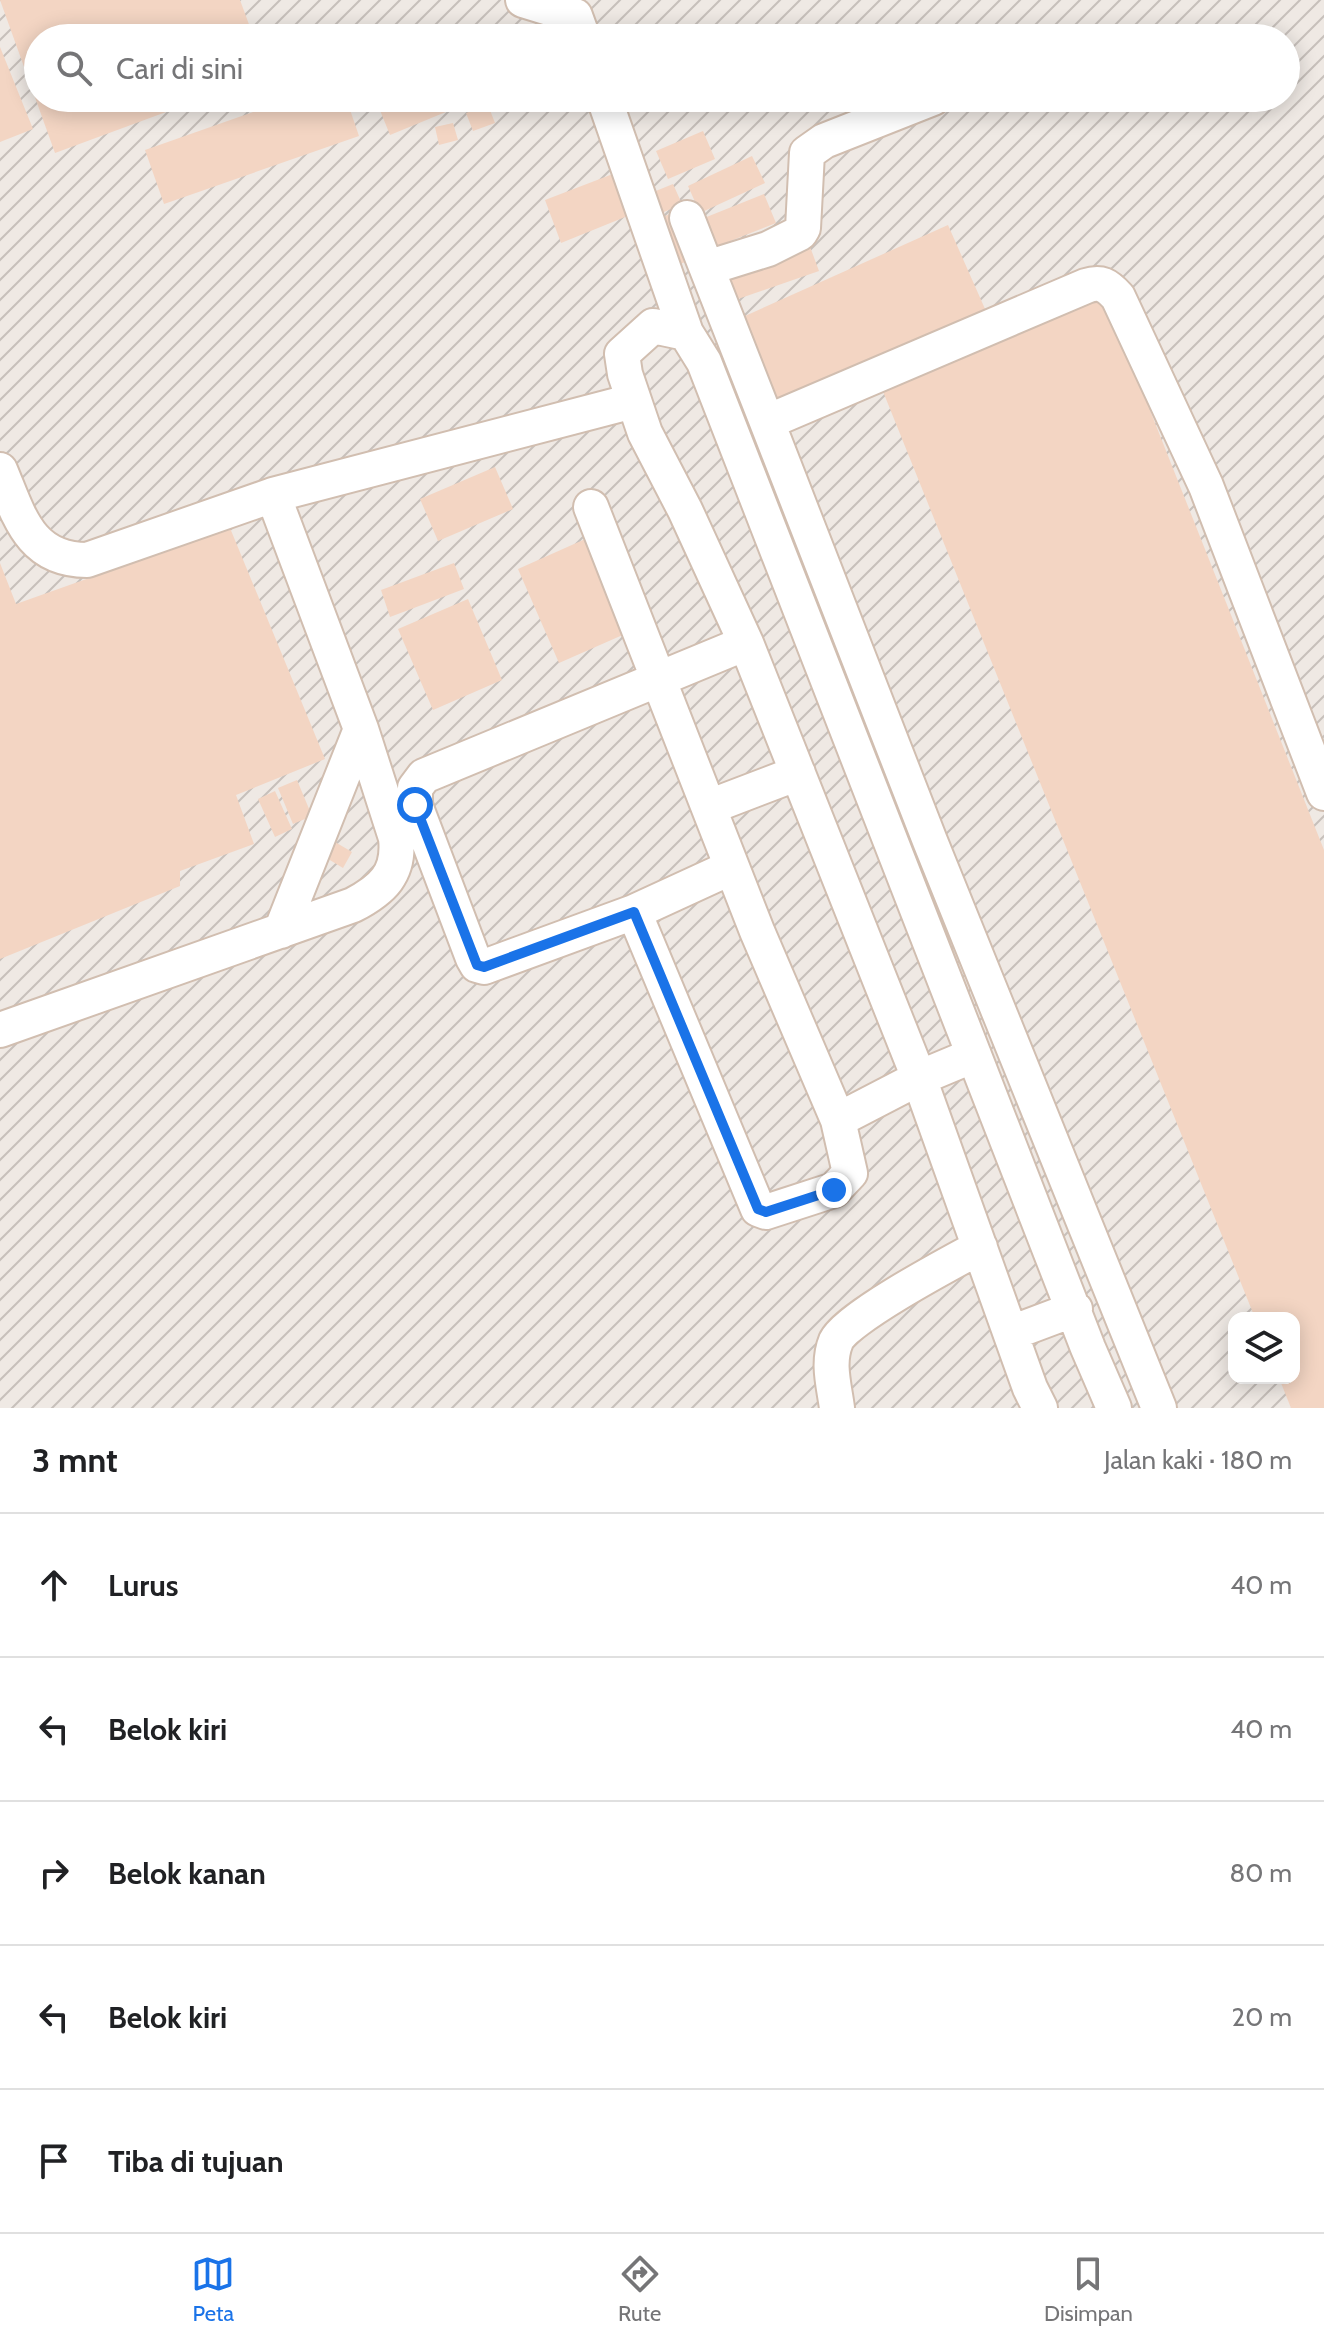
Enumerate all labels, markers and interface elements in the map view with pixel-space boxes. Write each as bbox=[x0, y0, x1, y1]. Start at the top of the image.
search box bbox=[24, 24, 1300, 112]
icon: search bbox=[52, 46, 96, 90]
text: Cari di sini bbox=[116, 50, 243, 87]
route start bbox=[397, 787, 433, 823]
route end bbox=[816, 1172, 852, 1208]
map controls bbox=[1228, 1312, 1300, 1384]
button: layers bbox=[1228, 1312, 1300, 1384]
text: 3 mnt bbox=[32, 1439, 118, 1481]
text: Jalan kaki · 180 m bbox=[1104, 1444, 1292, 1476]
icon: ahead bbox=[32, 1563, 76, 1607]
text: Lurus bbox=[108, 1567, 179, 1604]
text: 40 m bbox=[1230, 1569, 1292, 1601]
icon: left bbox=[32, 1707, 76, 1751]
text: Belok kiri bbox=[108, 1711, 227, 1748]
text: 40 m bbox=[1230, 1713, 1292, 1745]
icon: right bbox=[32, 1851, 76, 1895]
text: Belok kanan bbox=[108, 1855, 266, 1892]
text: 80 m bbox=[1229, 1857, 1292, 1889]
icon: left bbox=[32, 1995, 76, 2039]
text: Belok kiri bbox=[108, 1999, 227, 2036]
text: 20 m bbox=[1232, 2001, 1292, 2033]
icon: arrive bbox=[32, 2139, 76, 2183]
text: Tiba di tujuan bbox=[108, 2143, 284, 2180]
tab: Peta bbox=[191, 2252, 235, 2327]
tab: Rute bbox=[618, 2252, 662, 2327]
tab: Disimpan bbox=[1044, 2252, 1133, 2327]

